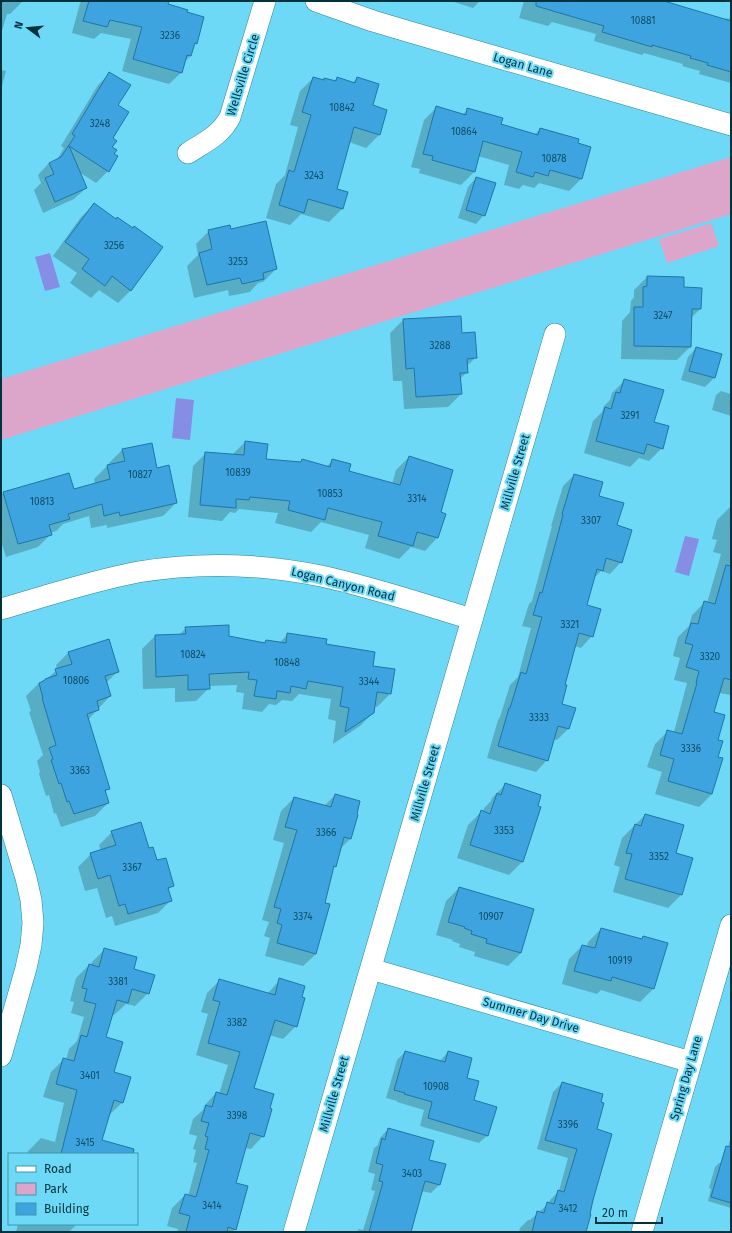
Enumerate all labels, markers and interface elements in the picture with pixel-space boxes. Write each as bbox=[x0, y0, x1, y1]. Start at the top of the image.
north arrow bbox=[8, 8, 48, 48]
house number: 10881 bbox=[631, 15, 655, 27]
text: N bbox=[12, 20, 26, 31]
house number: 3236 bbox=[160, 30, 180, 42]
street label: Wellsville Circle bbox=[224, 32, 262, 118]
street label: Logan Lane bbox=[492, 50, 554, 80]
house number: 10842 bbox=[329, 102, 355, 114]
house number: 3248 bbox=[90, 118, 111, 130]
house number: 10864 bbox=[451, 126, 478, 138]
house number: 10878 bbox=[541, 153, 567, 165]
house number: 3243 bbox=[304, 170, 324, 182]
house number: 3256 bbox=[104, 240, 124, 252]
house number: 3253 bbox=[228, 256, 248, 268]
house number: 3247 bbox=[653, 310, 673, 322]
house number: 3288 bbox=[430, 340, 451, 352]
house number: 3291 bbox=[620, 410, 640, 422]
street label: Millville Street bbox=[497, 432, 533, 512]
house number: 10839 bbox=[225, 467, 251, 479]
house number: 10827 bbox=[128, 469, 153, 481]
house number: 10853 bbox=[317, 488, 343, 500]
house number: 3314 bbox=[407, 493, 427, 505]
house number: 10813 bbox=[30, 496, 54, 508]
house number: 3307 bbox=[581, 515, 601, 527]
street label: Logan Canyon Road bbox=[290, 564, 396, 604]
house number: 3321 bbox=[561, 619, 579, 631]
house number: 10824 bbox=[180, 649, 206, 661]
house number: 3320 bbox=[700, 651, 721, 663]
house number: 10848 bbox=[274, 657, 301, 669]
house number: 10806 bbox=[63, 675, 89, 687]
house number: 3344 bbox=[359, 676, 380, 688]
house number: 3333 bbox=[529, 712, 549, 724]
street label: Millville Street bbox=[407, 743, 443, 823]
house number: 3336 bbox=[681, 743, 701, 755]
house number: 3363 bbox=[70, 765, 90, 777]
house number: 3353 bbox=[494, 825, 514, 837]
house number: 3366 bbox=[316, 827, 336, 839]
house number: 3352 bbox=[649, 851, 669, 863]
house number: 3367 bbox=[122, 862, 142, 874]
house number: 3374 bbox=[293, 911, 313, 923]
house number: 10907 bbox=[479, 911, 504, 923]
house number: 10919 bbox=[608, 955, 632, 967]
house number: 3381 bbox=[108, 976, 128, 988]
street label: Summer Day Drive bbox=[481, 995, 581, 1035]
house number: 3382 bbox=[227, 1017, 247, 1029]
street label: Spring Day Lane bbox=[667, 1034, 705, 1122]
street label: Millville Street bbox=[316, 1054, 352, 1134]
house number: 3401 bbox=[80, 1070, 100, 1082]
house number: 10908 bbox=[423, 1081, 450, 1093]
house number: 3398 bbox=[227, 1110, 248, 1122]
house number: 3396 bbox=[558, 1119, 578, 1131]
house number: 3415 bbox=[75, 1137, 95, 1149]
legend bbox=[8, 1153, 138, 1225]
text: Road bbox=[44, 1162, 72, 1176]
house number: 3403 bbox=[402, 1168, 422, 1180]
text: Park bbox=[44, 1182, 68, 1196]
scale bar bbox=[596, 1199, 662, 1225]
house number: 3414 bbox=[202, 1200, 222, 1212]
text: Building bbox=[44, 1202, 90, 1216]
house number: 3412 bbox=[559, 1203, 578, 1215]
text: 20 m bbox=[602, 1206, 628, 1220]

